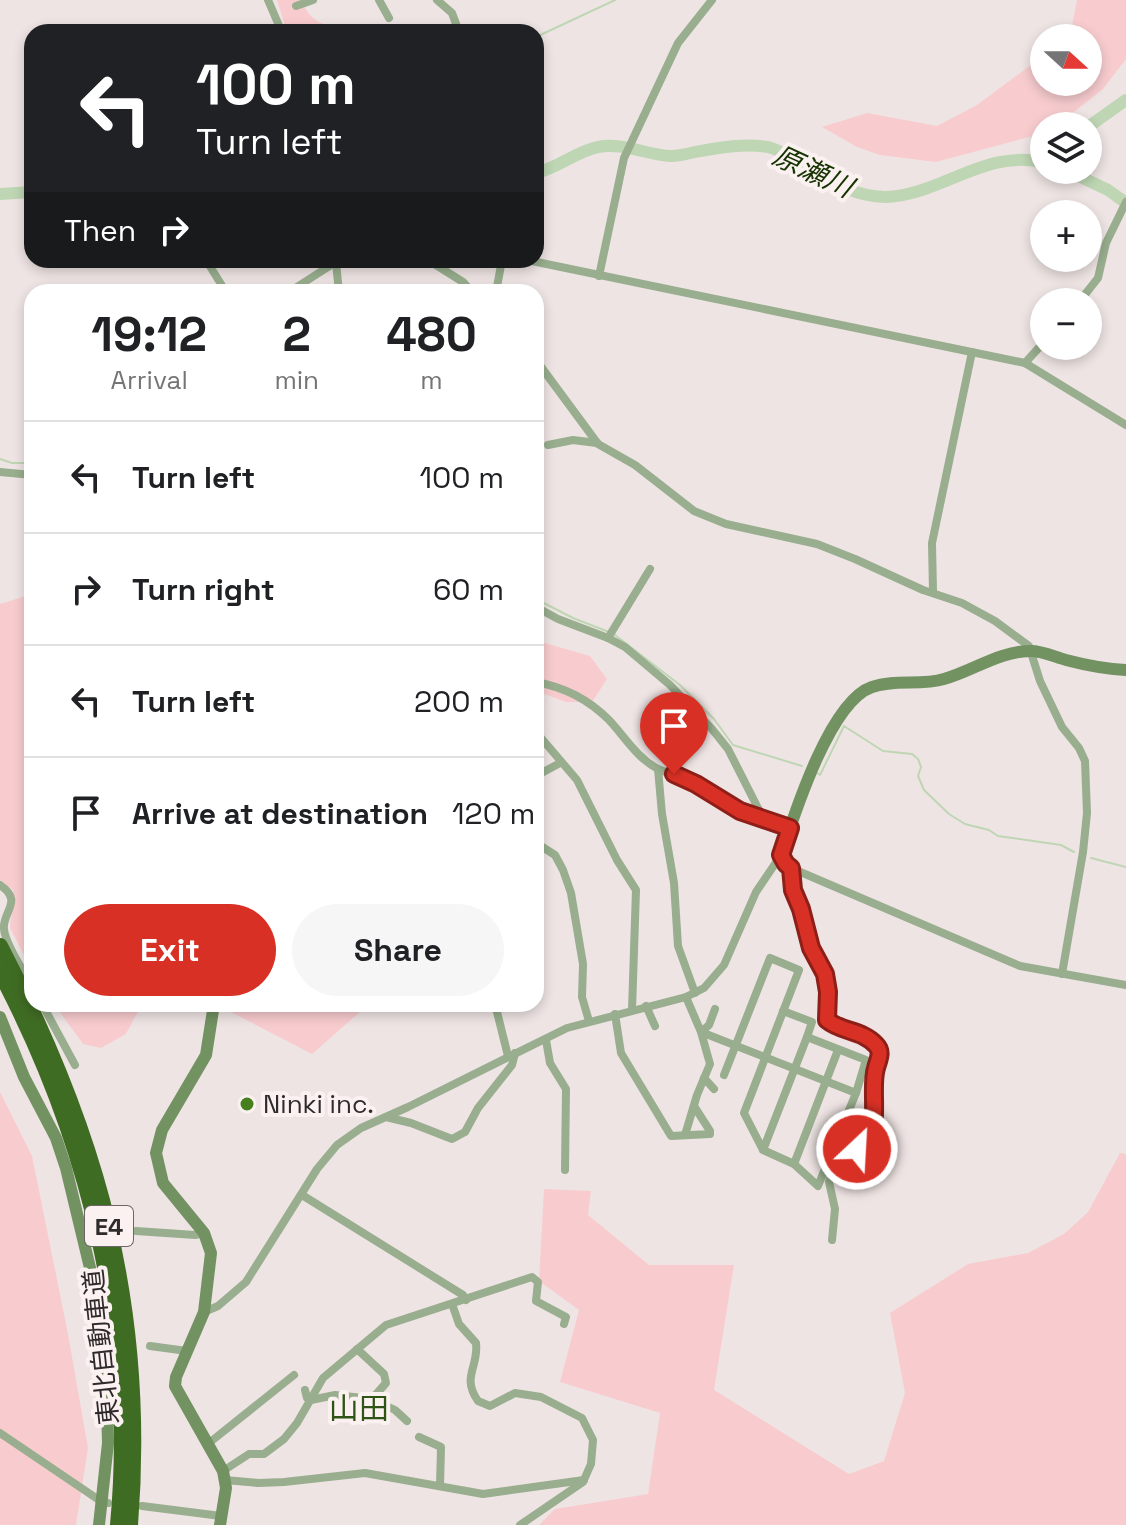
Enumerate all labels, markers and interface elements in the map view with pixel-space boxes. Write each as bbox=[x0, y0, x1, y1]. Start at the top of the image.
north arrow bbox=[1030, 24, 1102, 96]
map controls bbox=[1030, 24, 1102, 360]
text: 100 m bbox=[196, 49, 356, 120]
icon: left bbox=[64, 56, 168, 160]
button: layers bbox=[1030, 112, 1102, 184]
text: Turn left bbox=[196, 119, 343, 165]
water label: 原瀬川 bbox=[767, 137, 861, 206]
button: + bbox=[1030, 200, 1102, 272]
icon: right bbox=[152, 208, 196, 252]
text: Then bbox=[64, 211, 136, 250]
button: − bbox=[1030, 288, 1102, 360]
text: 19:12 bbox=[91, 304, 207, 365]
text: 2 bbox=[282, 304, 311, 365]
text: 480 bbox=[386, 304, 477, 365]
text: Arrival bbox=[111, 363, 188, 397]
text: min bbox=[274, 363, 319, 397]
text: m bbox=[420, 363, 443, 397]
icon: left bbox=[64, 455, 108, 499]
text: Turn left bbox=[132, 458, 255, 497]
text: 100 m bbox=[419, 458, 504, 497]
icon: right bbox=[64, 567, 108, 611]
text: Turn right bbox=[132, 570, 275, 609]
text: 60 m bbox=[433, 570, 504, 609]
icon: left bbox=[64, 679, 108, 723]
text: Turn left bbox=[132, 682, 255, 721]
text: 200 m bbox=[414, 682, 504, 721]
pin bbox=[640, 692, 708, 774]
icon: arrive bbox=[652, 704, 696, 748]
icon: arrive bbox=[64, 791, 108, 835]
text: Arrive at destination bbox=[132, 794, 428, 833]
text: 120 m bbox=[452, 794, 535, 833]
button: Exit bbox=[64, 904, 276, 996]
button: Share bbox=[292, 904, 504, 996]
place label: Ninki inc. bbox=[263, 1087, 374, 1121]
marker: Ninki inc. bbox=[238, 1095, 256, 1113]
position arrow bbox=[815, 1107, 899, 1191]
road number: E4 bbox=[85, 1206, 133, 1246]
street label: 東北自動車道 bbox=[76, 1268, 126, 1426]
district label: 山田 bbox=[329, 1389, 389, 1428]

